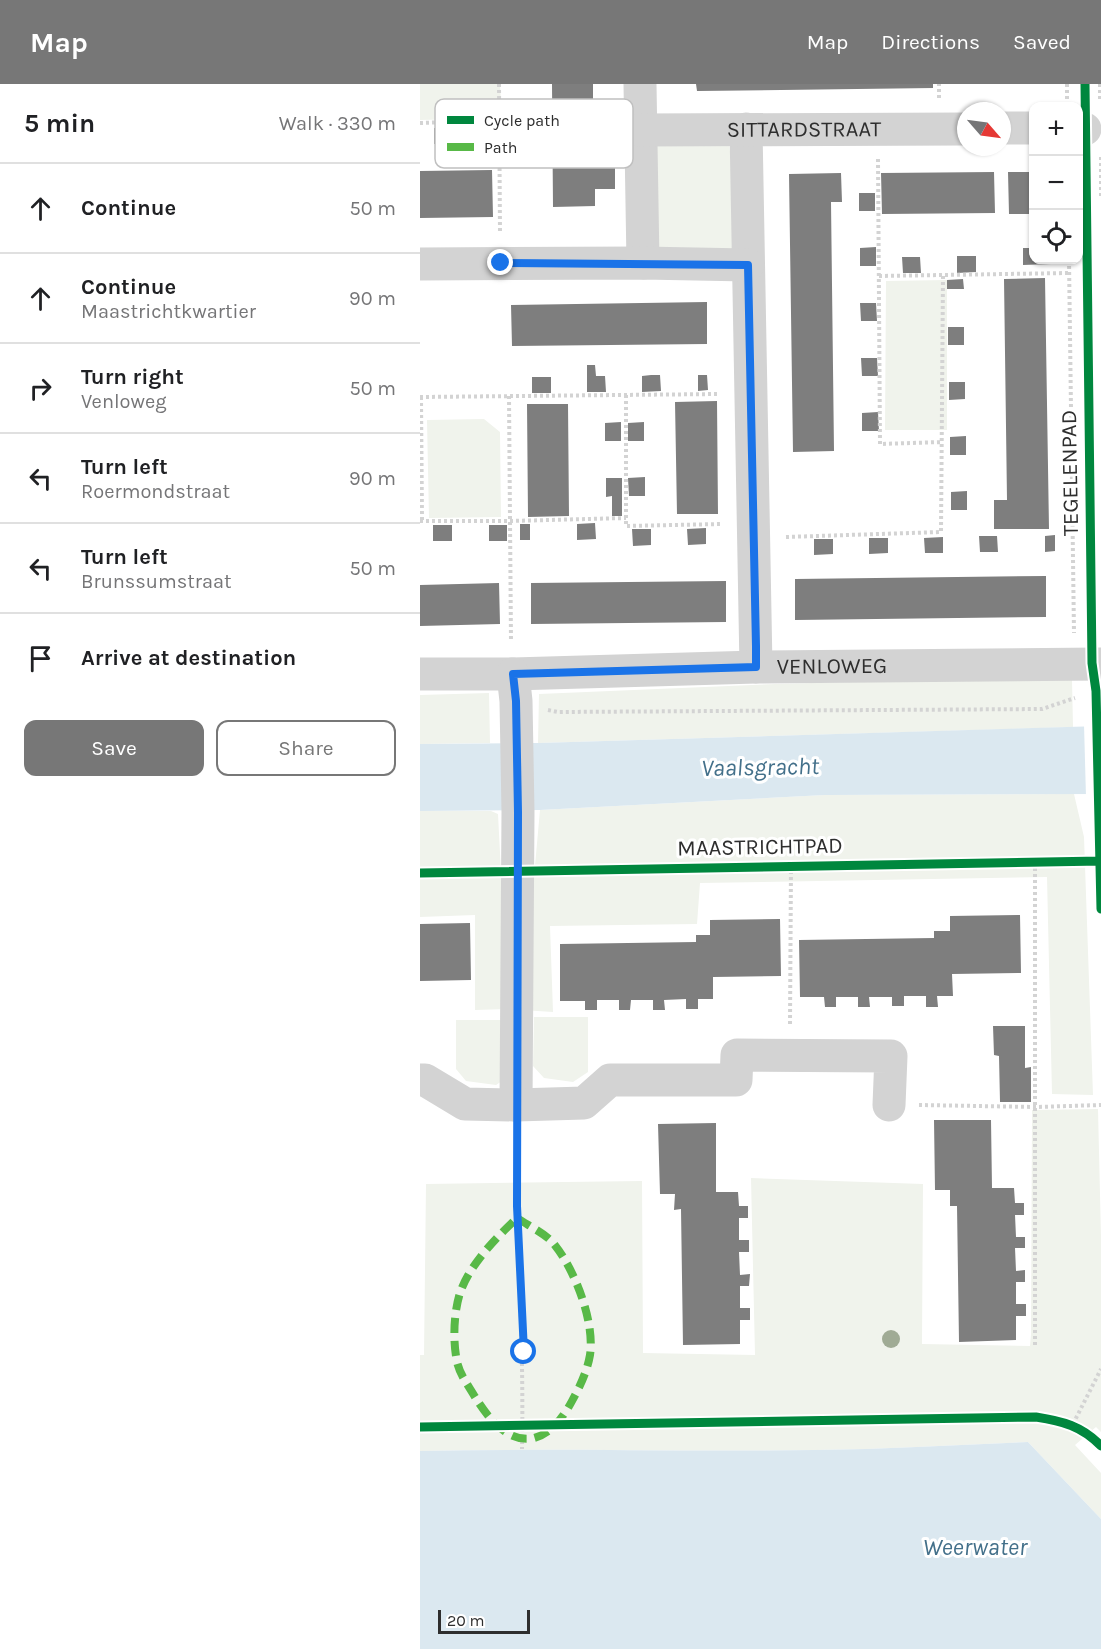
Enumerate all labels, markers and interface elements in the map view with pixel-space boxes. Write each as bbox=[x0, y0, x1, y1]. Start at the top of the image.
text: Map bbox=[30, 26, 88, 59]
text: Map bbox=[807, 30, 848, 54]
text: Directions bbox=[881, 30, 980, 54]
text: Saved bbox=[1013, 30, 1071, 54]
legend bbox=[435, 99, 633, 168]
north arrow bbox=[957, 102, 1011, 156]
map controls bbox=[1029, 102, 1083, 264]
button: + bbox=[1029, 102, 1083, 156]
text: 5 min bbox=[24, 108, 95, 139]
text: Cycle path bbox=[484, 111, 560, 130]
text: Walk · 330 m bbox=[279, 112, 396, 135]
street label: SITTARDSTRAAT bbox=[727, 116, 881, 143]
text: Path bbox=[484, 138, 517, 157]
button: − bbox=[1029, 156, 1083, 210]
icon: ahead bbox=[24, 192, 57, 225]
text: Continue bbox=[81, 195, 176, 221]
text: 50 m bbox=[349, 197, 396, 220]
button: locate bbox=[1029, 210, 1083, 264]
route end bbox=[487, 249, 513, 275]
text: Continue bbox=[81, 274, 176, 300]
icon: ahead bbox=[24, 282, 57, 315]
text: 90 m bbox=[349, 287, 396, 310]
text: Maastrichtkwartier bbox=[81, 300, 256, 323]
text: Turn right bbox=[81, 364, 184, 390]
icon: right bbox=[24, 372, 57, 405]
text: 50 m bbox=[349, 377, 396, 400]
text: Venloweg bbox=[81, 390, 167, 413]
street label: TEGELENPAD bbox=[1056, 410, 1084, 536]
text: Turn left bbox=[81, 454, 168, 480]
icon: left bbox=[24, 462, 57, 495]
text: 90 m bbox=[349, 467, 396, 490]
text: Roermondstraat bbox=[81, 480, 230, 503]
text: Turn left bbox=[81, 544, 168, 570]
icon: left bbox=[24, 552, 57, 585]
text: 50 m bbox=[349, 557, 396, 580]
text: Brunssumstraat bbox=[81, 570, 231, 593]
icon: arrive bbox=[24, 642, 57, 675]
text: Arrive at destination bbox=[81, 645, 296, 671]
street label: VENLOWEG bbox=[777, 653, 887, 680]
button: Save bbox=[24, 720, 204, 776]
button: Share bbox=[216, 720, 396, 776]
water label: Vaalsgracht bbox=[701, 752, 820, 782]
street label: MAASTRICHTPAD bbox=[677, 833, 843, 861]
route start bbox=[510, 1338, 536, 1364]
water label: Weerwater bbox=[923, 1533, 1028, 1561]
scale bar bbox=[438, 1607, 530, 1634]
text: 20 m bbox=[447, 1611, 485, 1630]

